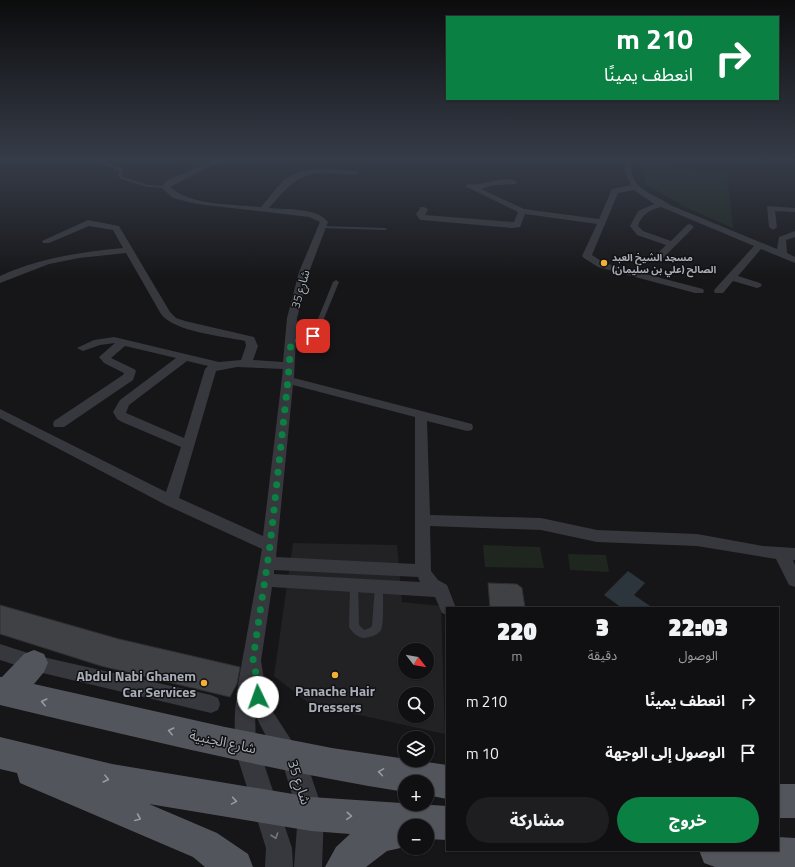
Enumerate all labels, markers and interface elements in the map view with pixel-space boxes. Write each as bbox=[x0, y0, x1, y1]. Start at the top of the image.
text: 210 m bbox=[616, 17, 693, 60]
icon: right bbox=[707, 32, 759, 84]
text: انعطف يمينًا bbox=[604, 61, 693, 88]
place label: مسجد الشيخ العبد الصالح (علي بن سليمان) bbox=[612, 250, 716, 278]
marker: مسجد الشيخ العبد الصالح (علي بن سليمان) bbox=[599, 258, 609, 268]
street label: شارع 35 bbox=[285, 267, 315, 311]
pin bbox=[296, 319, 330, 353]
icon: arrive bbox=[302, 325, 324, 347]
text: 3 bbox=[596, 609, 609, 645]
text: 22:03 bbox=[668, 609, 728, 645]
text: 220 bbox=[497, 613, 537, 649]
north arrow bbox=[398, 643, 434, 679]
map controls bbox=[398, 643, 434, 855]
text: دقيقة bbox=[588, 645, 617, 665]
text: الوصول bbox=[678, 645, 718, 665]
text: m bbox=[511, 646, 522, 666]
place label: Abdul Nabi Ghanem Car Services bbox=[76, 665, 196, 702]
marker: Panache Hair Dressers bbox=[330, 670, 340, 680]
position arrow bbox=[237, 676, 279, 718]
marker: Abdul Nabi Ghanem Car Services bbox=[199, 678, 209, 688]
place label: Panache Hair Dressers bbox=[295, 680, 375, 717]
button: search bbox=[398, 687, 434, 723]
text: انعطف يمينًا bbox=[645, 689, 725, 712]
text: 210 m bbox=[466, 690, 507, 713]
icon: right bbox=[737, 690, 759, 712]
one-way arrow bbox=[41, 698, 47, 706]
street label: شارع الجنبية bbox=[187, 724, 258, 759]
one-way arrow bbox=[168, 727, 174, 735]
button: layers bbox=[398, 731, 434, 767]
text: الوصول إلى الوجهة bbox=[605, 741, 725, 764]
text: 10 m bbox=[466, 742, 499, 765]
icon: arrive bbox=[737, 742, 759, 764]
street label: شارع 35 bbox=[282, 757, 317, 807]
one-way arrow bbox=[378, 768, 384, 777]
one-way arrow bbox=[102, 774, 109, 783]
button: + bbox=[398, 775, 434, 811]
one-way arrow bbox=[231, 796, 237, 805]
button: مشاركة bbox=[466, 797, 609, 843]
button: خروج bbox=[617, 797, 759, 843]
one-way arrow bbox=[346, 812, 352, 821]
one-way arrow bbox=[134, 813, 141, 821]
button: − bbox=[398, 819, 434, 855]
one-way arrow bbox=[270, 832, 279, 839]

